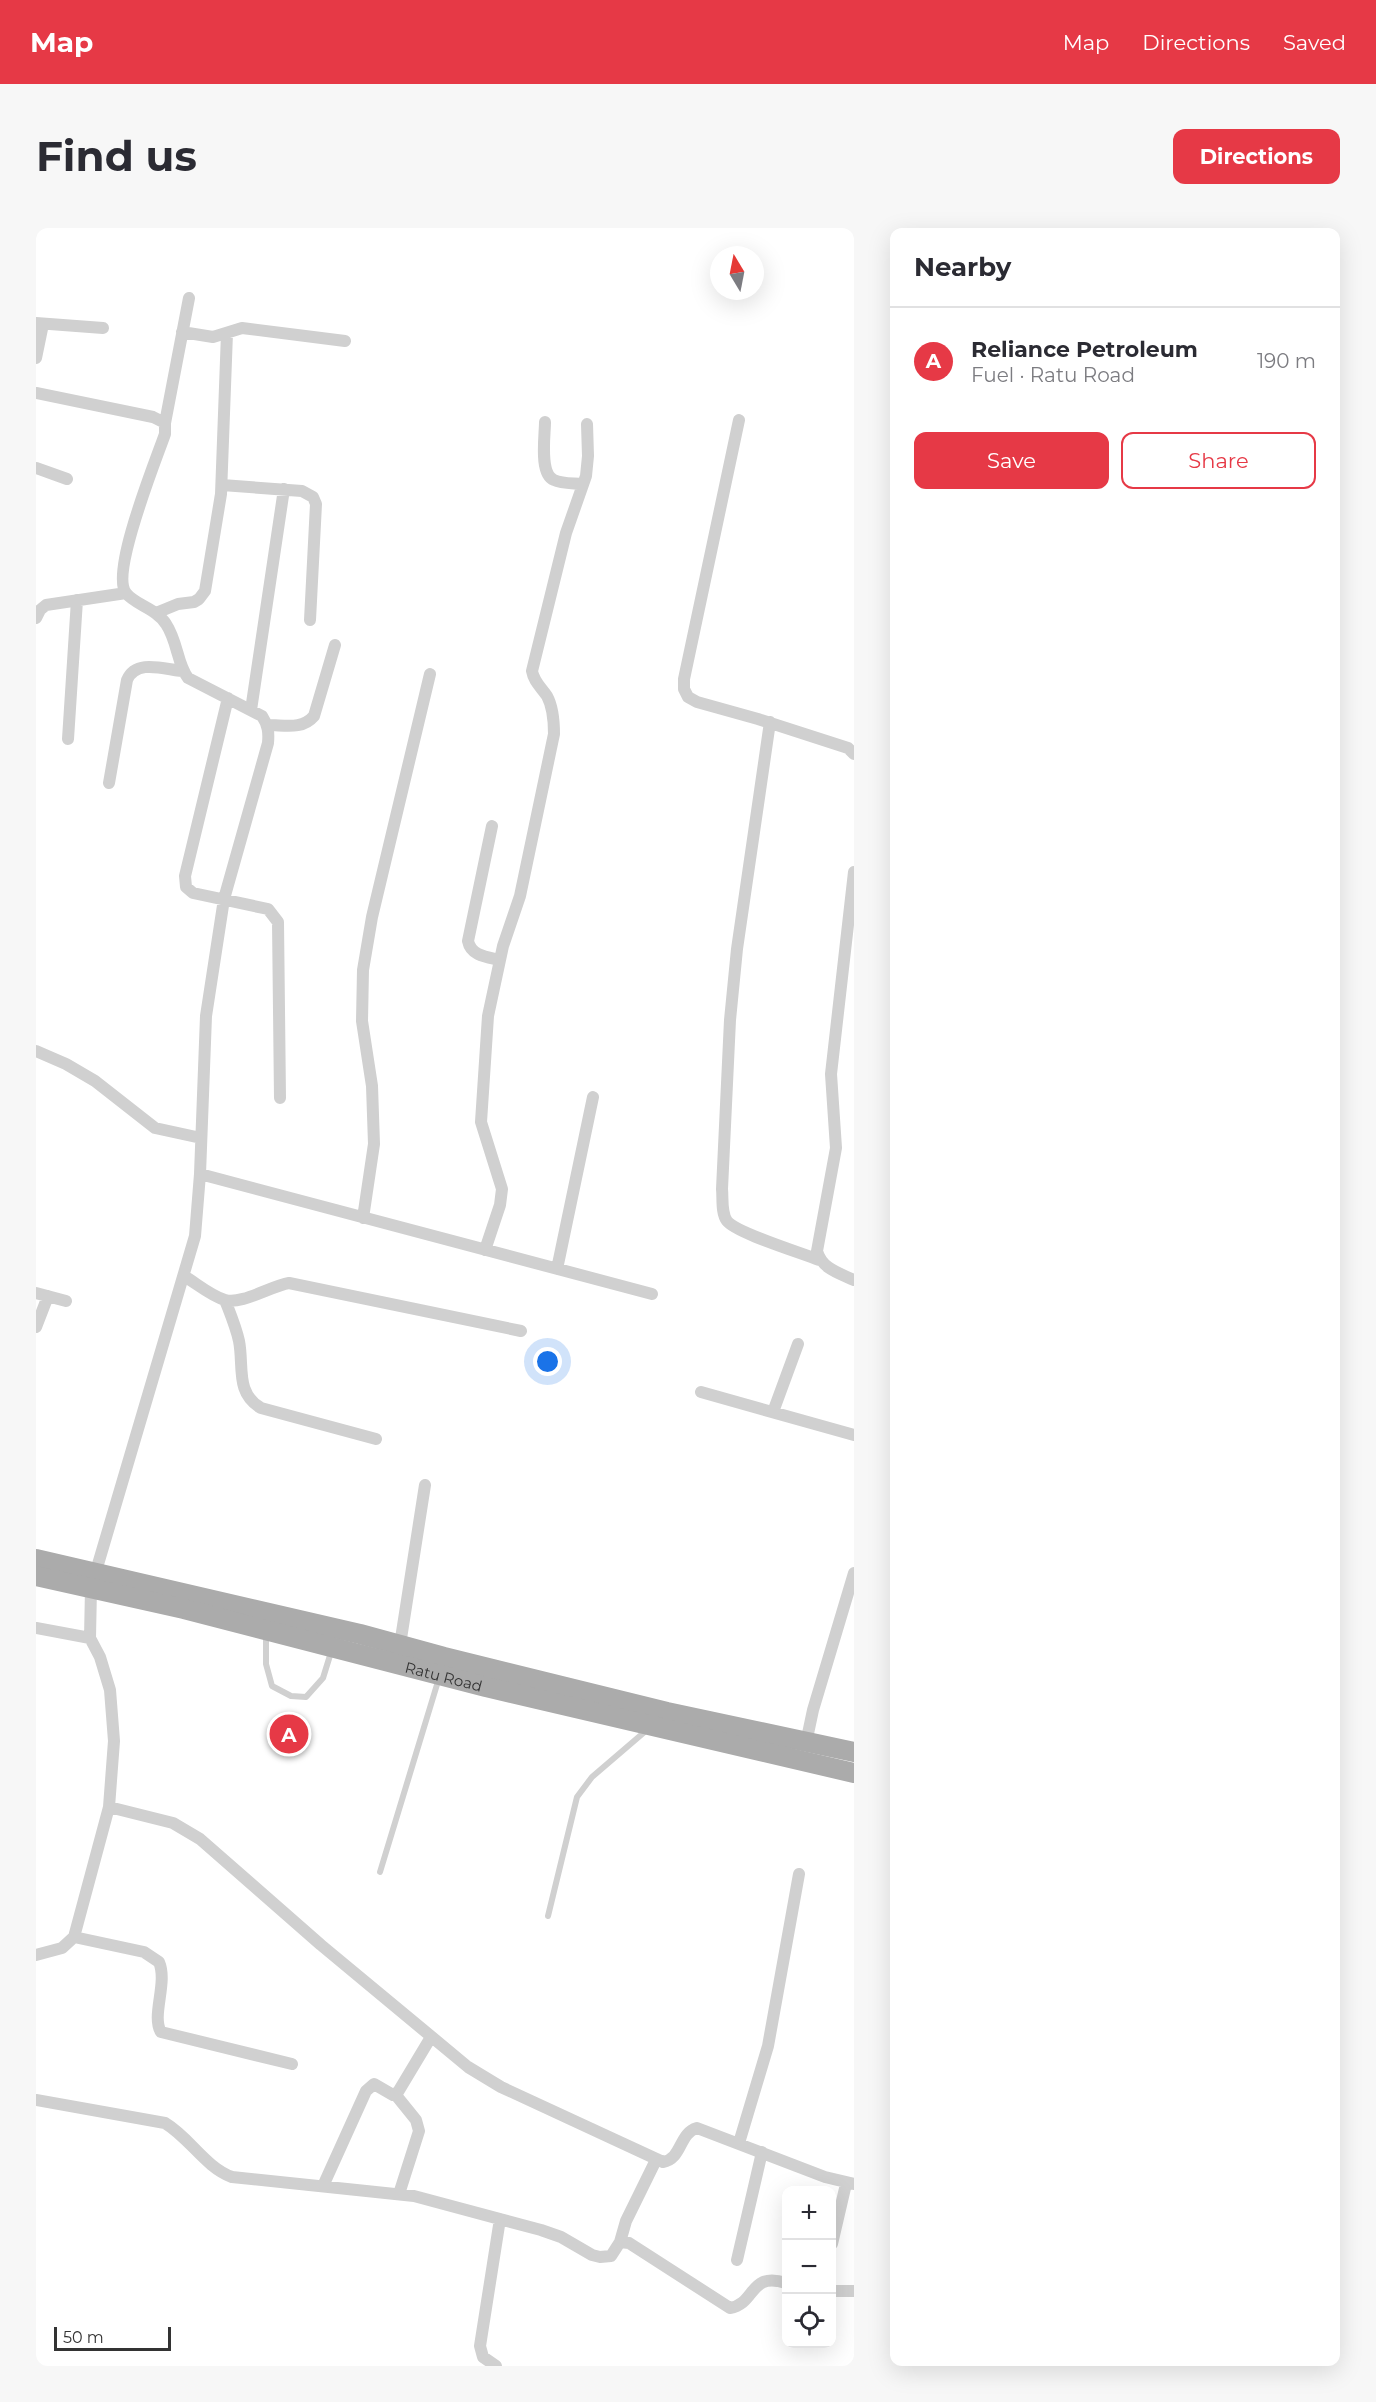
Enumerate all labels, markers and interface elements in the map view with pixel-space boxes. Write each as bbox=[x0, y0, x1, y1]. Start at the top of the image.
text: Map bbox=[30, 25, 93, 59]
text: Map bbox=[1063, 30, 1109, 55]
text: Directions bbox=[1142, 30, 1250, 55]
text: Saved bbox=[1283, 30, 1346, 55]
button: Directions bbox=[1173, 129, 1340, 184]
text: Find us bbox=[36, 130, 197, 182]
north arrow bbox=[710, 246, 764, 300]
text: Nearby bbox=[914, 251, 1011, 283]
text: Reliance Petroleum bbox=[971, 336, 1198, 363]
text: A bbox=[926, 349, 941, 373]
text: 190 m bbox=[1257, 349, 1316, 373]
text: Fuel · Ratu Road bbox=[971, 363, 1135, 387]
button: Save bbox=[914, 432, 1109, 489]
button: Share bbox=[1121, 432, 1316, 489]
your location bbox=[533, 1347, 562, 1376]
street label: Ratu Road bbox=[403, 1657, 484, 1695]
pin: A bbox=[270, 1712, 308, 1756]
map controls bbox=[782, 2186, 836, 2348]
button: + bbox=[782, 2186, 836, 2240]
button: − bbox=[782, 2240, 836, 2294]
button: locate bbox=[782, 2294, 836, 2348]
scale bar bbox=[54, 2324, 171, 2352]
text: 50 m bbox=[63, 2328, 104, 2347]

